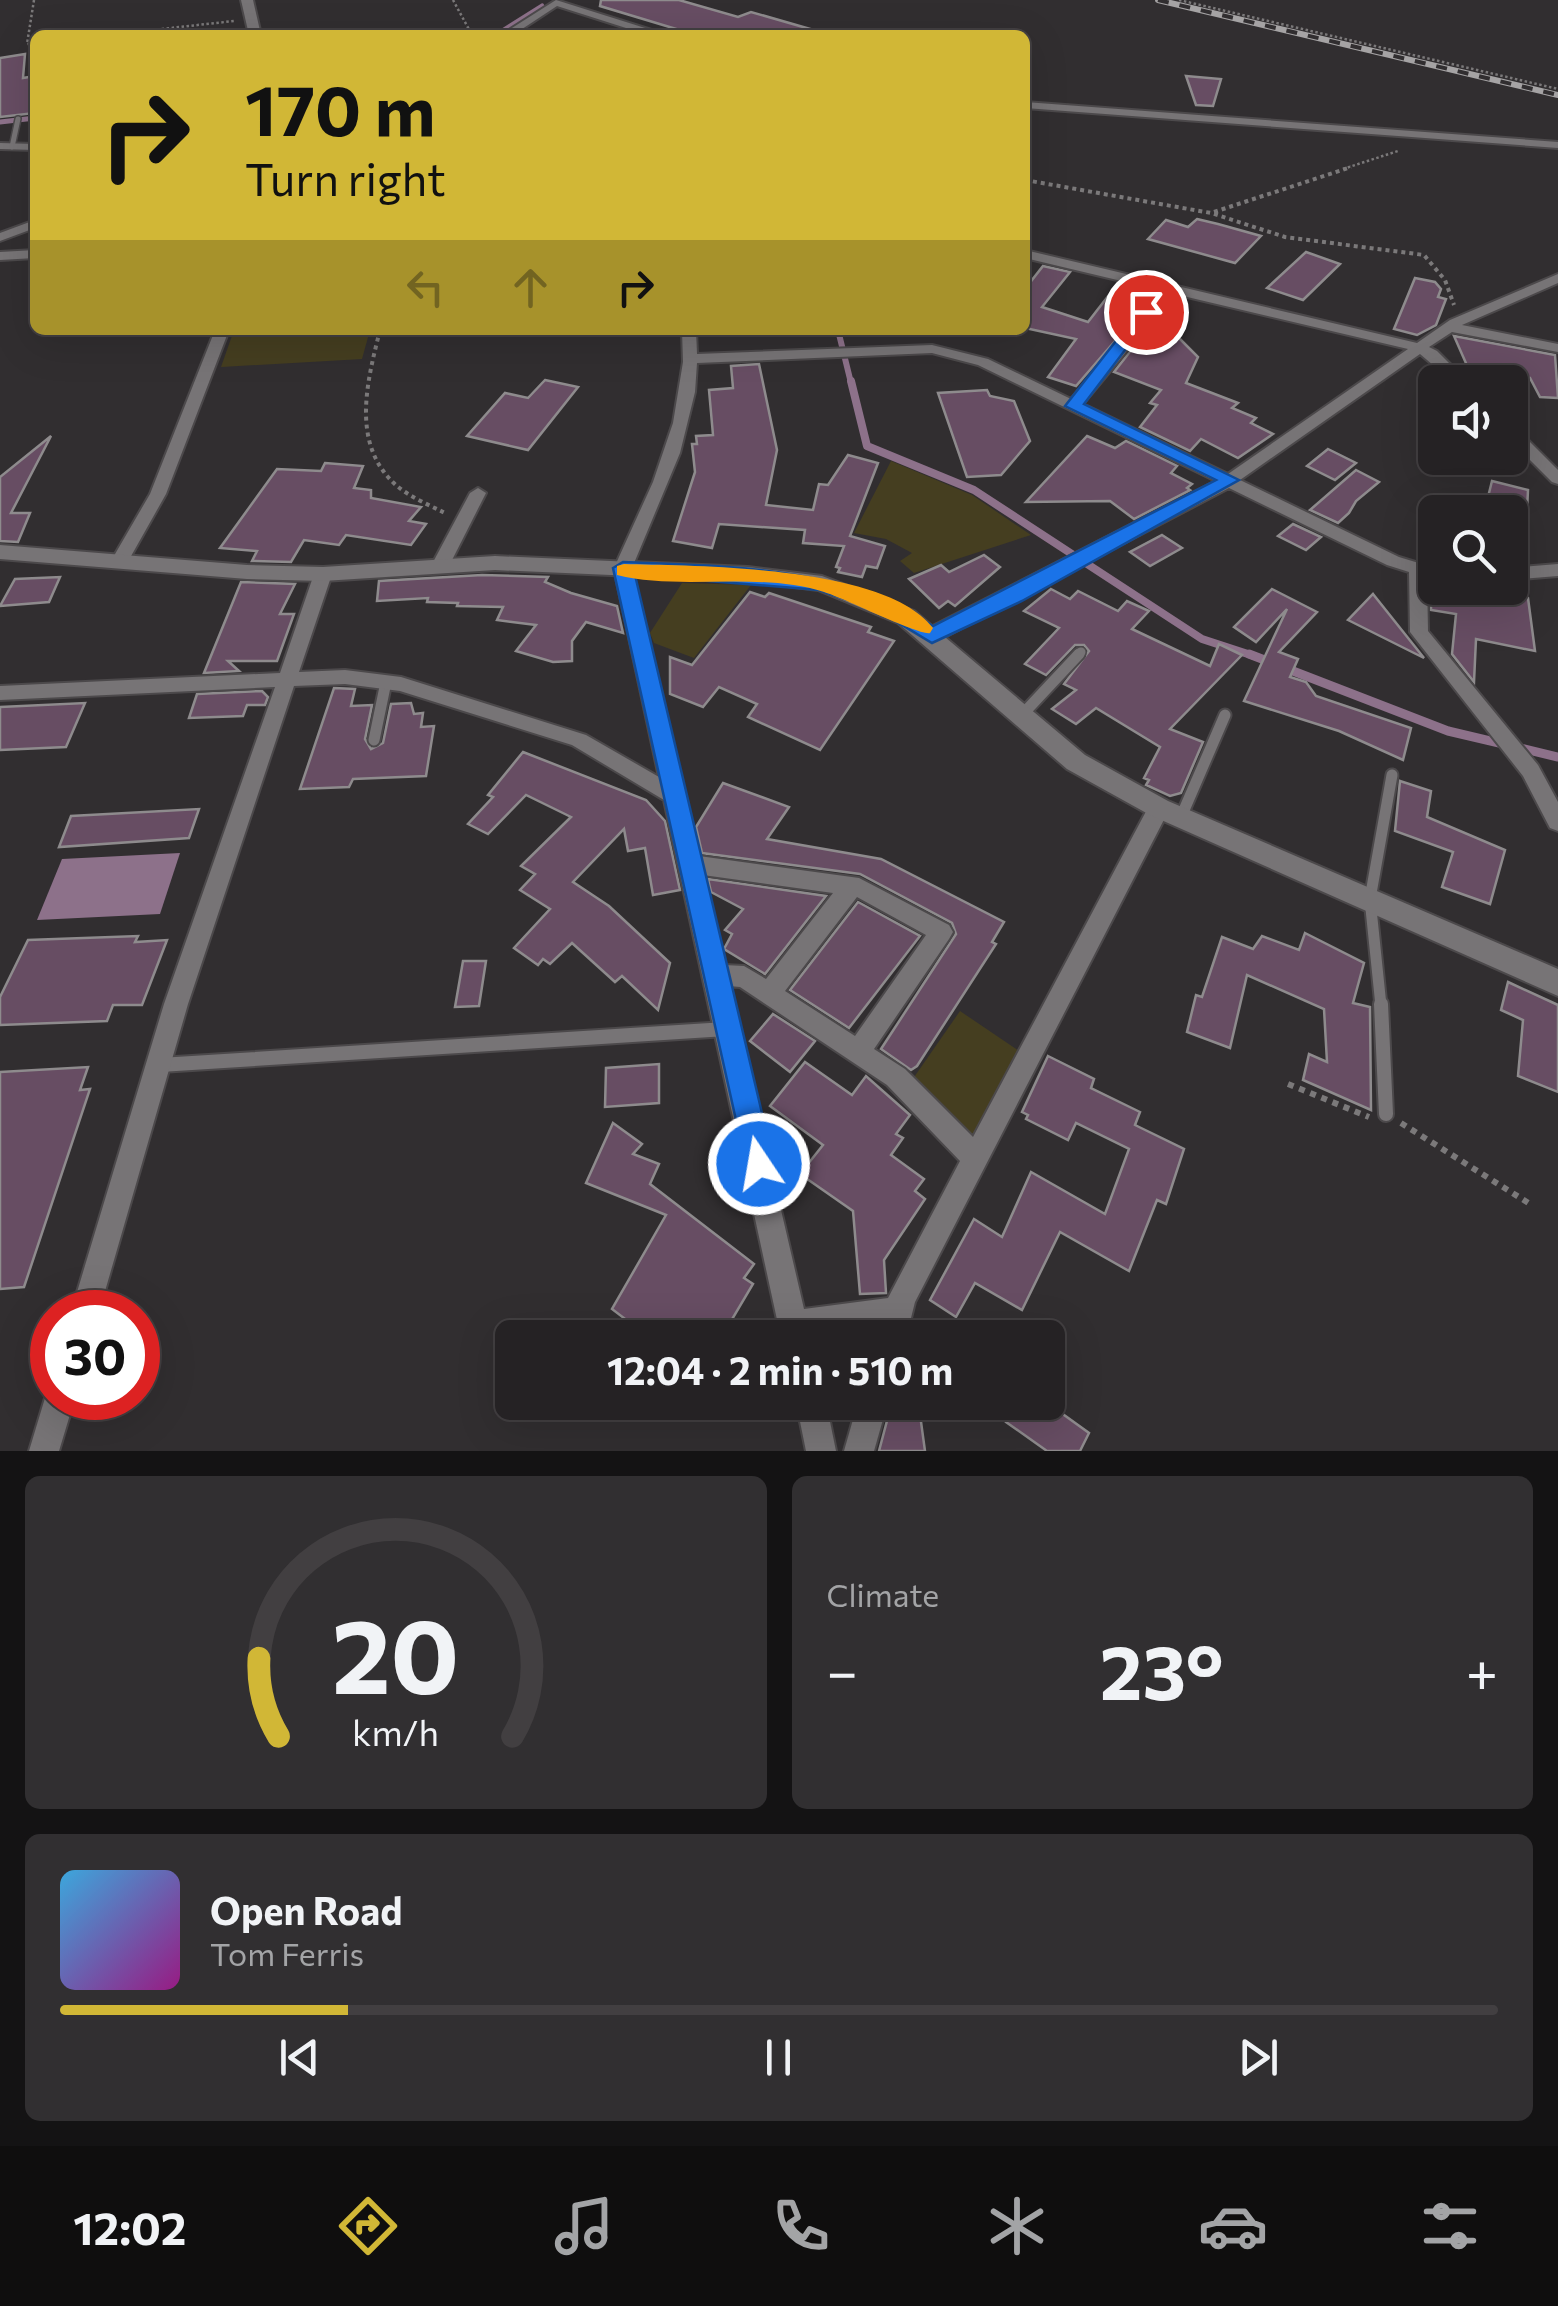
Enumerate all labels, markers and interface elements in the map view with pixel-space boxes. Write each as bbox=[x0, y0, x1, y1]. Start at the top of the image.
text: 170 m bbox=[245, 65, 436, 150]
icon: right bbox=[80, 70, 210, 200]
text: Turn right bbox=[245, 150, 446, 205]
icon: left bbox=[398, 260, 453, 315]
icon: ahead bbox=[503, 260, 558, 315]
icon: right bbox=[608, 260, 663, 315]
pin bbox=[1104, 270, 1189, 355]
icon: arrive bbox=[1119, 285, 1174, 340]
map controls bbox=[1418, 365, 1528, 605]
button: sound bbox=[1418, 365, 1528, 475]
button: search bbox=[1418, 495, 1528, 605]
position arrow bbox=[707, 1112, 811, 1216]
speed limit sign: 30 bbox=[30, 1290, 160, 1420]
text: 12:04 · 2 min · 510 m bbox=[607, 1346, 953, 1393]
text: Climate bbox=[827, 1574, 939, 1614]
text: 20 bbox=[332, 1588, 460, 1715]
text: 23° bbox=[1100, 1624, 1224, 1715]
text: − bbox=[827, 1636, 858, 1703]
text: + bbox=[1466, 1636, 1498, 1703]
text: km/h bbox=[352, 1710, 439, 1753]
text: Open Road bbox=[210, 1886, 403, 1933]
text: Tom Ferris bbox=[210, 1933, 364, 1973]
icon: previous bbox=[272, 2030, 327, 2085]
icon: pause bbox=[751, 2030, 806, 2085]
icon: next bbox=[1231, 2030, 1286, 2085]
icon: directions bbox=[333, 2191, 403, 2261]
icon: music bbox=[549, 2191, 619, 2261]
icon: phone bbox=[766, 2191, 836, 2261]
icon: climate bbox=[982, 2191, 1052, 2261]
icon: car bbox=[1198, 2191, 1268, 2261]
icon: filters bbox=[1415, 2191, 1485, 2261]
text: 12:02 bbox=[73, 2199, 186, 2254]

